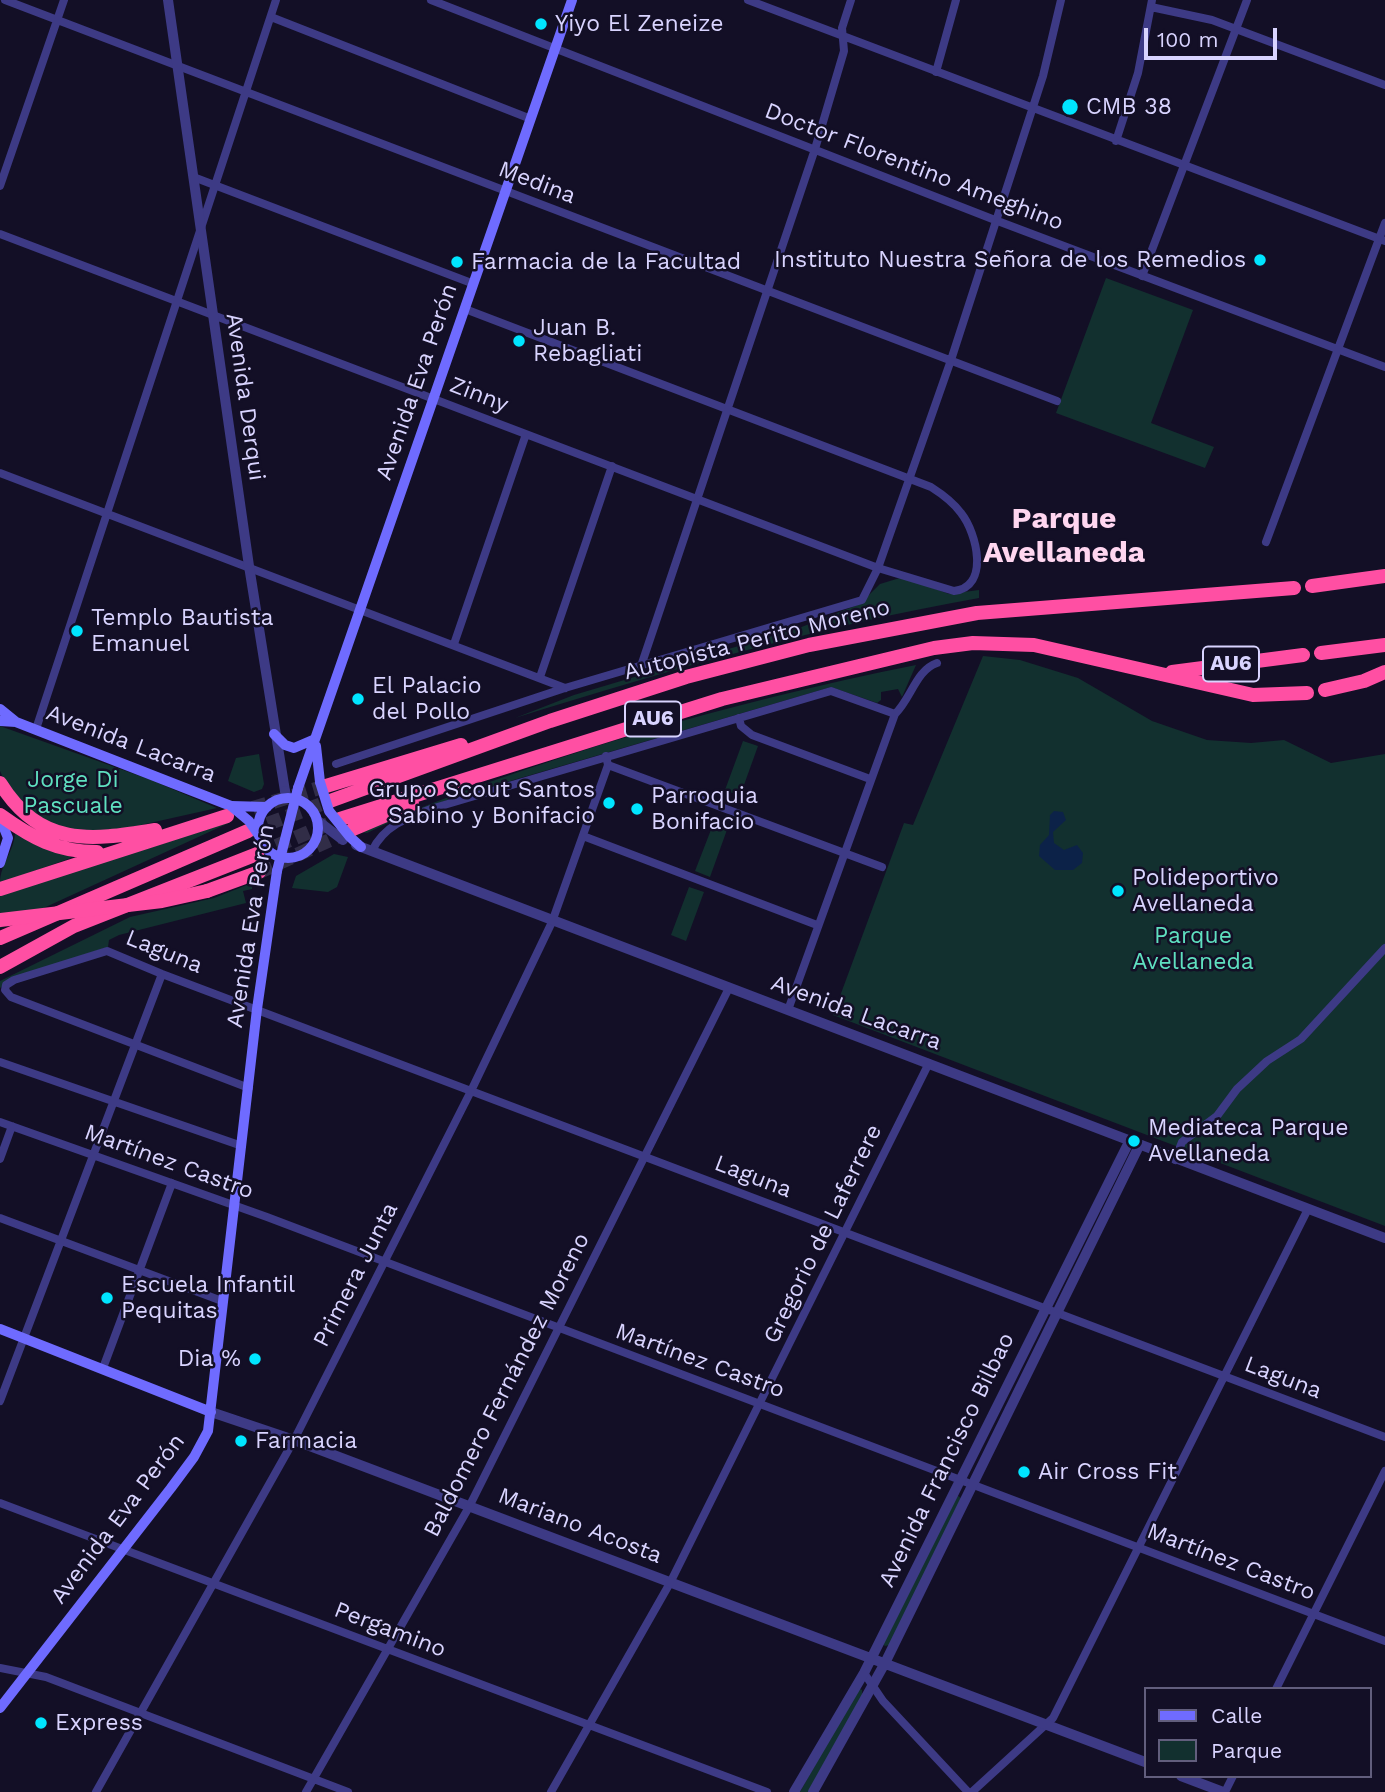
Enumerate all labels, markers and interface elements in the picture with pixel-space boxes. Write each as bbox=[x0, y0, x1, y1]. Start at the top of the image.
place label: Yiyo El Zeneize bbox=[555, 10, 724, 38]
scale bar bbox=[1147, 14, 1280, 58]
marker: Yiyo El Zeneize bbox=[533, 16, 549, 32]
text: 100 m bbox=[1157, 27, 1219, 52]
place label: CMB 38 bbox=[1086, 93, 1172, 121]
street label: Doctor Florentino Ameghino bbox=[761, 97, 1067, 237]
marker: CMB 38 bbox=[1060, 97, 1080, 117]
street label: Medina bbox=[494, 156, 580, 210]
place label: Instituto Nuestra Señora de los Remedios bbox=[774, 246, 1246, 274]
place label: Farmacia de la Facultad bbox=[471, 248, 741, 276]
marker: Instituto Nuestra Señora de los Remedios bbox=[1252, 252, 1268, 268]
marker: Farmacia de la Facultad bbox=[449, 254, 465, 270]
street label: Avenida Eva Perón bbox=[370, 280, 464, 484]
street label: Avenida Derqui bbox=[220, 311, 270, 483]
place label: Juan B. Rebagliati bbox=[533, 314, 642, 368]
marker: Juan B. Rebagliati bbox=[511, 333, 527, 349]
street label: Zinny bbox=[446, 371, 512, 419]
district label: Parque Avellaneda bbox=[983, 501, 1145, 572]
street label: Autopista Perito Moreno bbox=[621, 594, 893, 686]
place label: Templo Bautista Emanuel bbox=[91, 604, 273, 658]
marker: Templo Bautista Emanuel bbox=[69, 623, 85, 639]
road number: AU6 bbox=[1203, 646, 1259, 682]
place label: El Palacio del Pollo bbox=[372, 672, 481, 726]
marker: El Palacio del Pollo bbox=[350, 691, 366, 707]
street label: Avenida Lacarra bbox=[42, 699, 220, 789]
road number: AU6 bbox=[625, 702, 681, 736]
park label: Jorge Di Pascuale bbox=[23, 766, 123, 820]
place label: Grupo Scout Santos Sabino y Bonifacio bbox=[368, 776, 595, 830]
place label: Parroquia Bonifacio bbox=[651, 782, 758, 836]
marker: Grupo Scout Santos Sabino y Bonifacio bbox=[601, 795, 617, 811]
marker: Parroquia Bonifacio bbox=[629, 801, 645, 817]
street label: Avenida Eva Perón bbox=[221, 822, 281, 1030]
place label: Polideportivo Avellaneda bbox=[1132, 864, 1279, 918]
marker: Polideportivo Avellaneda bbox=[1110, 883, 1126, 899]
park label: Parque Avellaneda bbox=[1132, 922, 1254, 976]
street label: Laguna bbox=[122, 924, 206, 980]
street label: Avenida Lacarra bbox=[767, 969, 945, 1057]
place label: Mediateca Parque Avellaneda bbox=[1148, 1114, 1348, 1168]
street label: Martínez Castro bbox=[81, 1119, 257, 1205]
street label: Gregorio de Laferrere bbox=[758, 1120, 888, 1348]
marker: Mediateca Parque Avellaneda bbox=[1126, 1133, 1142, 1149]
street label: Laguna bbox=[710, 1150, 796, 1204]
street label: Primera Junta bbox=[308, 1198, 404, 1352]
street label: Baldomero Fernández Moreno bbox=[418, 1228, 596, 1542]
place label: Escuela Infantil Pequitas bbox=[121, 1271, 295, 1325]
marker: Escuela Infantil Pequitas bbox=[99, 1290, 115, 1306]
street label: Martínez Castro bbox=[612, 1318, 788, 1404]
street label: Avenida Francisco Bilbao bbox=[873, 1328, 1021, 1592]
place label: Dia % bbox=[178, 1345, 241, 1373]
marker: Dia % bbox=[247, 1351, 263, 1367]
street label: Laguna bbox=[1240, 1351, 1326, 1405]
place label: Farmacia bbox=[255, 1427, 357, 1455]
street label: Avenida Eva Perón bbox=[45, 1428, 191, 1610]
marker: Farmacia bbox=[233, 1433, 249, 1449]
place label: Air Cross Fit bbox=[1038, 1458, 1177, 1486]
marker: Air Cross Fit bbox=[1016, 1464, 1032, 1480]
street label: Mariano Acosta bbox=[494, 1482, 666, 1570]
street label: Martínez Castro bbox=[1143, 1517, 1319, 1607]
street label: Pergamino bbox=[330, 1596, 450, 1664]
legend bbox=[1144, 1687, 1371, 1778]
text: Calle bbox=[1211, 1703, 1262, 1728]
place label: Express bbox=[55, 1709, 143, 1737]
marker: Express bbox=[33, 1715, 49, 1731]
text: Parque bbox=[1211, 1738, 1282, 1763]

